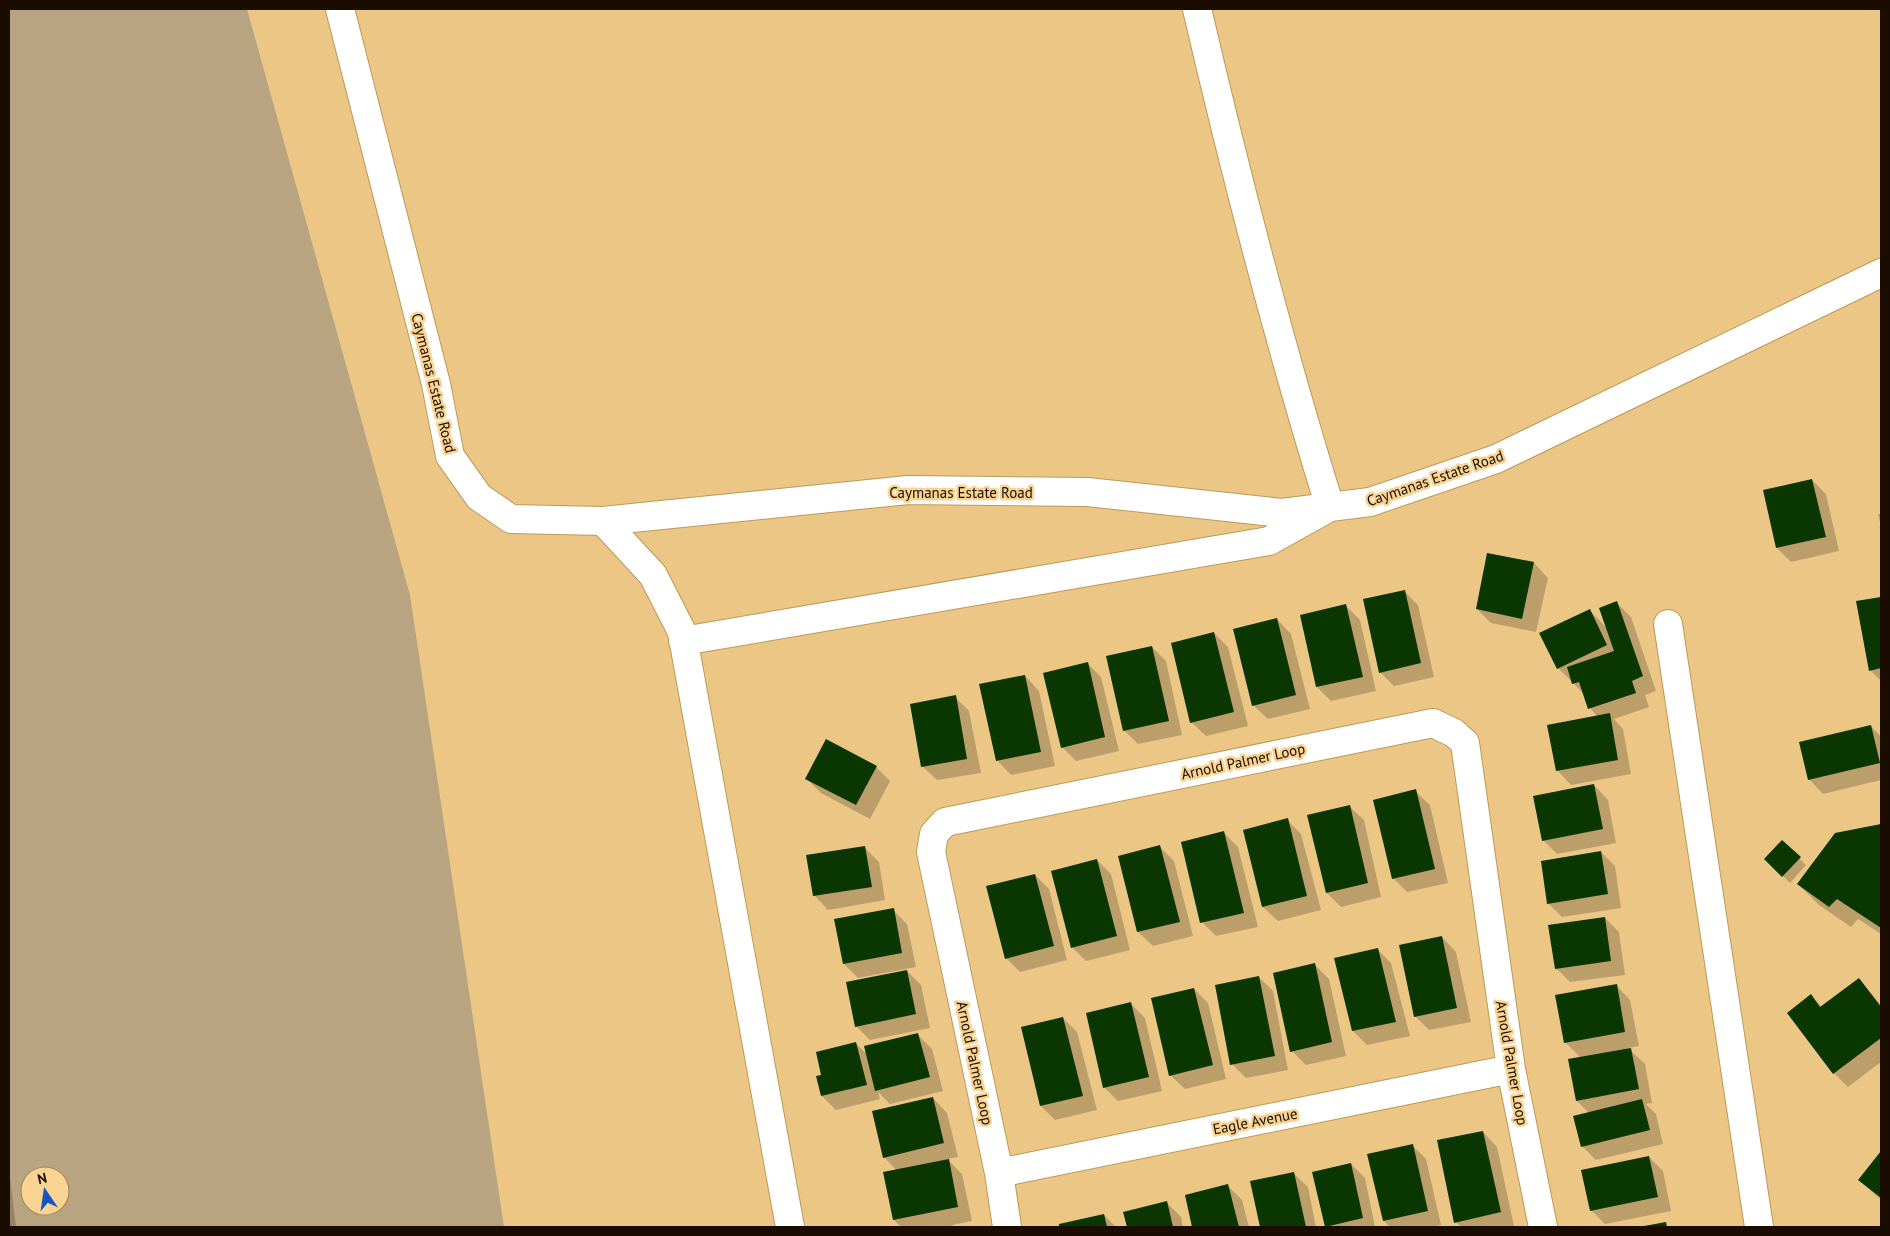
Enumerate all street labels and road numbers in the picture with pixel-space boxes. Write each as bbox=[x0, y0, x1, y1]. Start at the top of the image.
street label: Caymanas Estate Road bbox=[407, 311, 461, 455]
street label: Caymanas Estate Road bbox=[1364, 446, 1506, 510]
street label: Caymanas Estate Road bbox=[889, 483, 1033, 502]
street label: Arnold Palmer Loop bbox=[1179, 739, 1307, 783]
street label: Arnold Palmer Loop bbox=[953, 999, 997, 1127]
street label: Arnold Palmer Loop bbox=[1492, 999, 1532, 1127]
street label: Eagle Avenue bbox=[1211, 1103, 1299, 1139]

